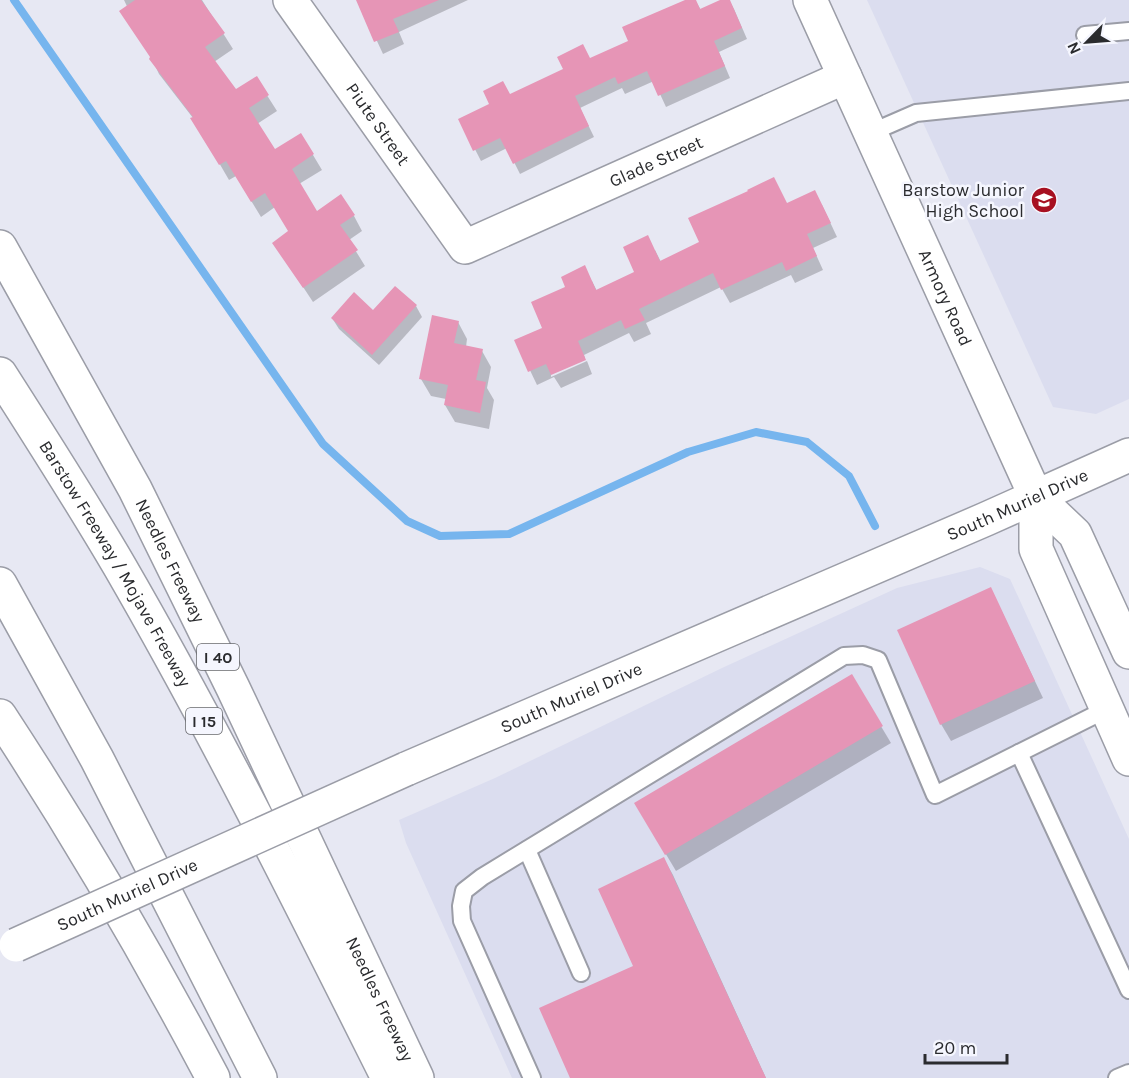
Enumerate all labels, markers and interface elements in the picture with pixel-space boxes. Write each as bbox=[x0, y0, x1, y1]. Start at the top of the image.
north arrow bbox=[1057, 12, 1117, 72]
text: N bbox=[1063, 39, 1085, 57]
street label: Piute Street bbox=[341, 78, 415, 170]
street label: Glade Street bbox=[606, 131, 706, 192]
place label: Barstow Junior High School bbox=[902, 179, 1024, 222]
school or university icon: Barstow Junior High School bbox=[1029, 185, 1059, 215]
street label: Armory Road bbox=[914, 246, 977, 350]
street label: Barstow Freeway / Mojave Freeway bbox=[34, 436, 196, 691]
street label: South Muriel Drive bbox=[943, 464, 1091, 546]
street label: Needles Freeway bbox=[131, 495, 210, 627]
road number: I 40 bbox=[197, 644, 239, 670]
street label: South Muriel Drive bbox=[497, 658, 646, 738]
road number: I 15 bbox=[186, 708, 222, 734]
street label: South Muriel Drive bbox=[53, 853, 201, 936]
street label: Needles Freeway bbox=[341, 933, 419, 1066]
scale bar bbox=[925, 1027, 1008, 1065]
text: 20 m bbox=[934, 1037, 976, 1059]

